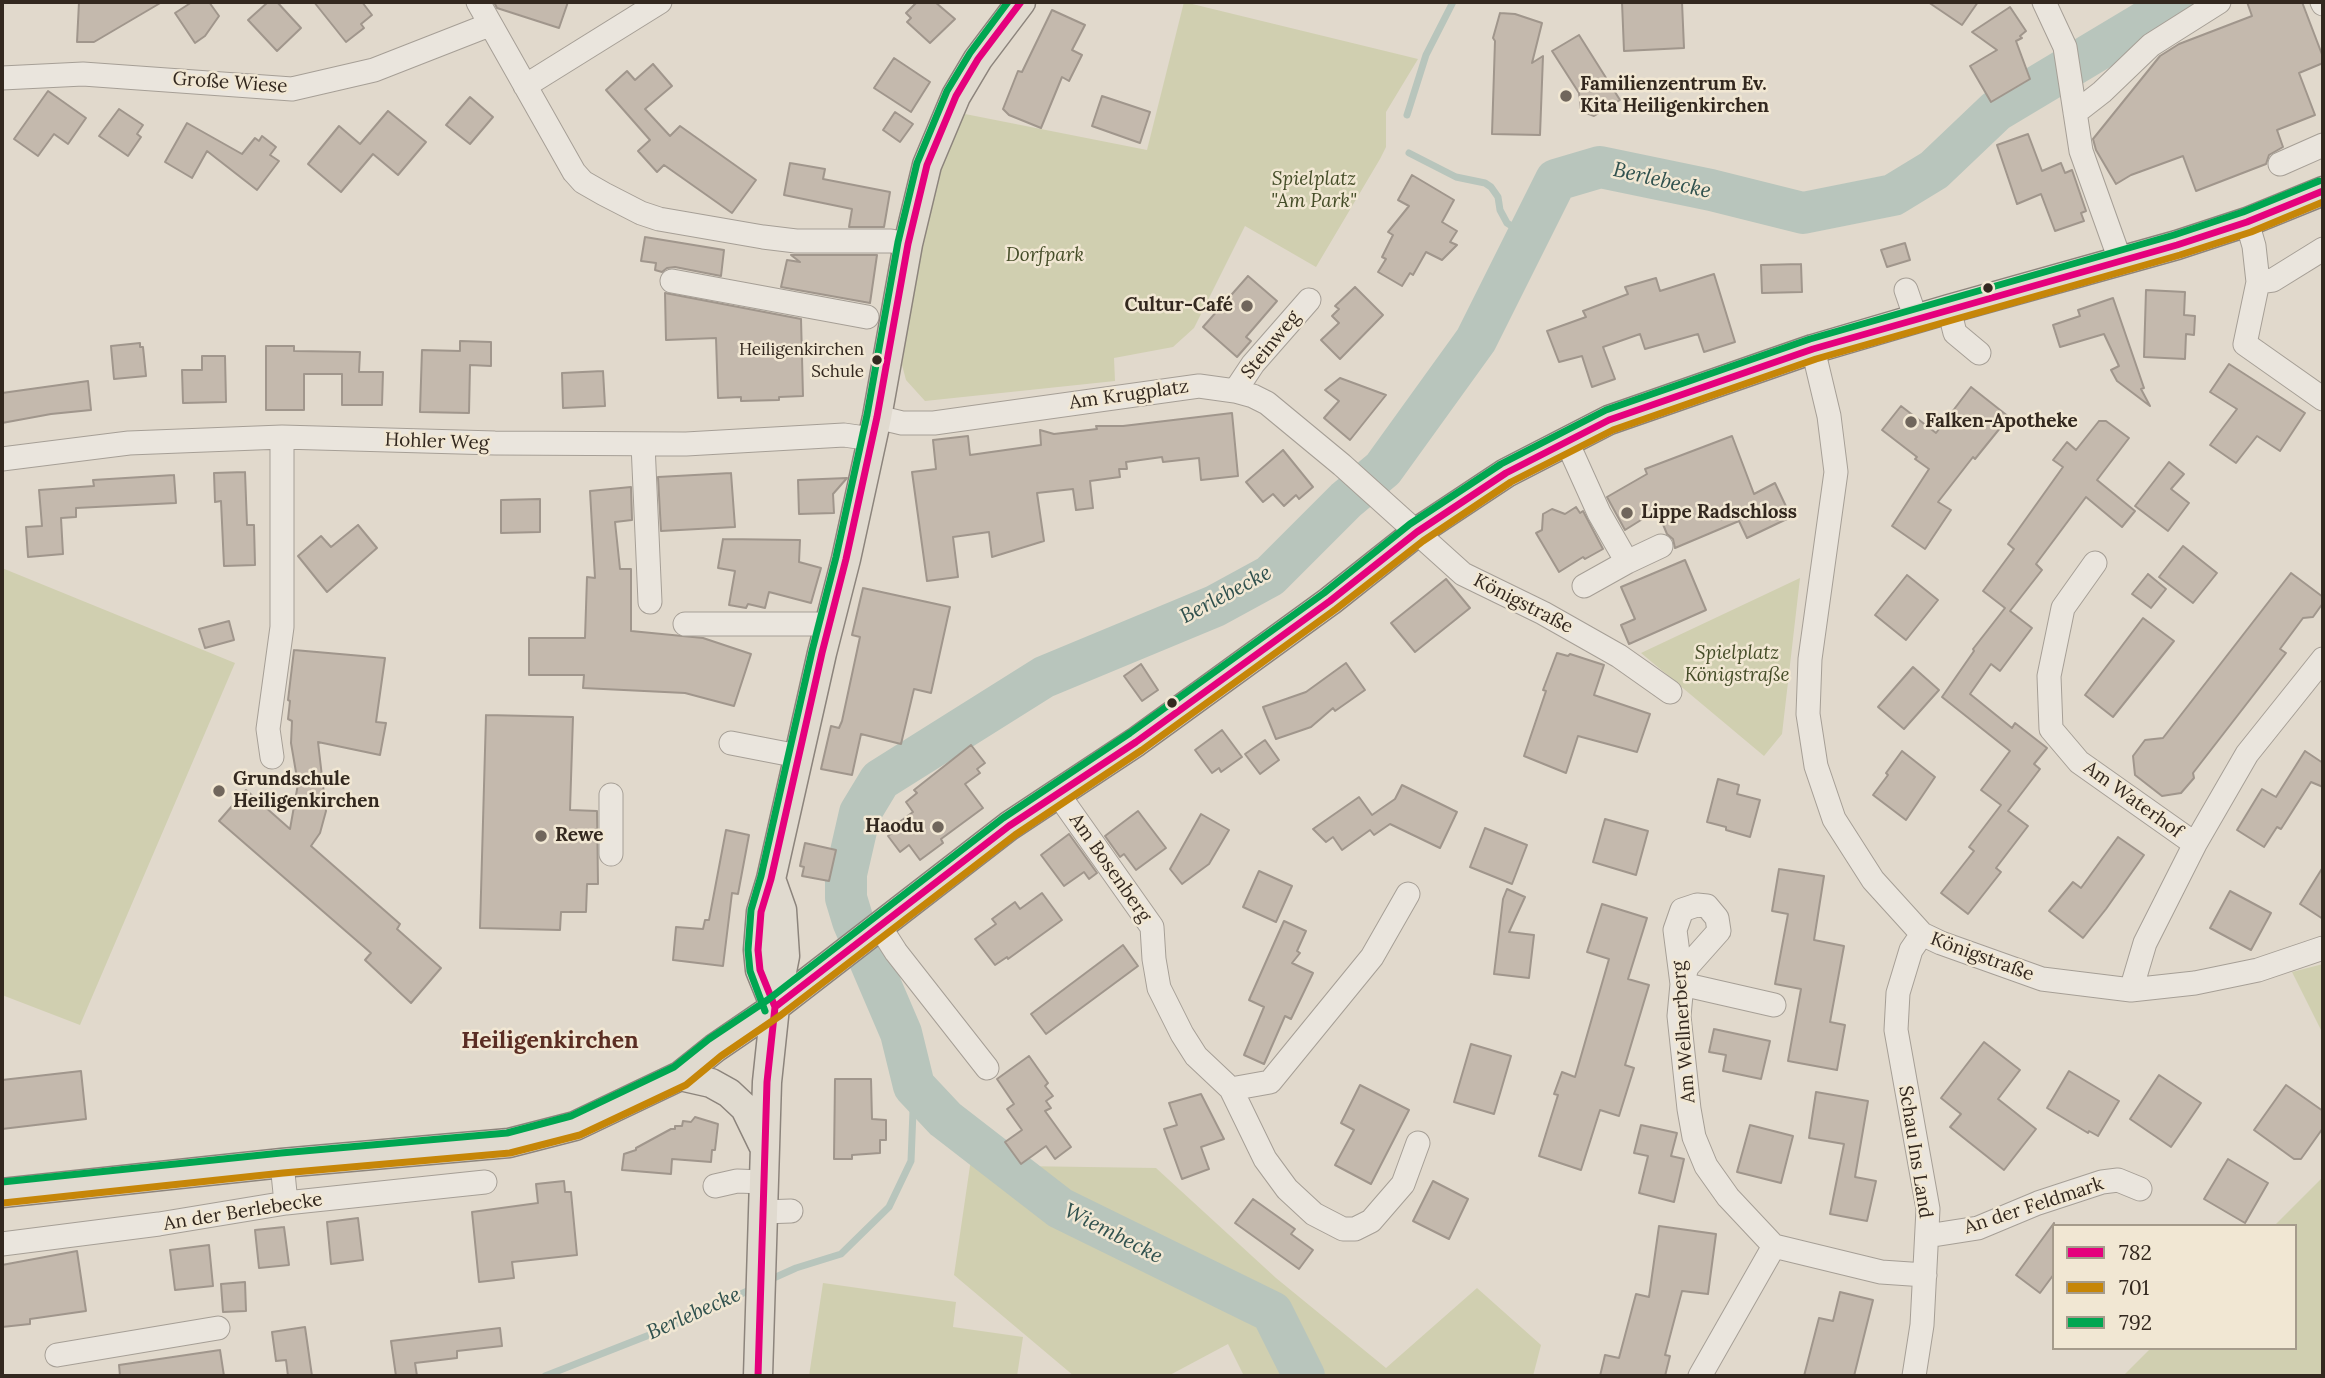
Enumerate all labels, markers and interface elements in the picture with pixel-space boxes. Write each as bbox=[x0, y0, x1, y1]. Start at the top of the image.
street label: Große Wiese bbox=[172, 68, 288, 98]
place label: Familienzentrum Ev. Kita Heiligenkirchen bbox=[1580, 74, 1769, 118]
marker: Familienzentrum Ev. Kita Heiligenkirchen bbox=[1558, 88, 1574, 104]
water label: Berlebecke bbox=[1610, 157, 1714, 205]
park label: Spielplatz "Am Park" bbox=[1271, 169, 1357, 213]
park label: Dorfpark bbox=[1006, 245, 1084, 267]
unlabelled marker bbox=[1981, 281, 1995, 295]
place label: Cultur-Café bbox=[1125, 295, 1233, 317]
marker: Cultur-Café bbox=[1239, 298, 1255, 314]
street label: Steinweg bbox=[1237, 306, 1305, 384]
place label: Heiligenkirchen Schule bbox=[739, 340, 864, 380]
marker: Heiligenkirchen Schule bbox=[870, 353, 884, 367]
street label: Am Krugplatz bbox=[1068, 375, 1190, 415]
place label: Falken-Apotheke bbox=[1925, 411, 2078, 433]
marker: Falken-Apotheke bbox=[1903, 414, 1919, 430]
street label: Hohler Weg bbox=[384, 429, 490, 455]
place label: Lippe Radschloss bbox=[1641, 502, 1797, 524]
marker: Lippe Radschloss bbox=[1619, 505, 1635, 521]
water label: Berlebecke bbox=[1176, 560, 1276, 630]
street label: Königstraße bbox=[1470, 569, 1576, 639]
park label: Spielplatz Königstraße bbox=[1685, 643, 1789, 687]
unlabelled marker bbox=[1165, 696, 1179, 710]
street label: Am Waterhof bbox=[2079, 757, 2187, 843]
place label: Grundschule Heiligenkirchen bbox=[233, 769, 380, 813]
marker: Grundschule Heiligenkirchen bbox=[211, 783, 227, 799]
street label: Am Bosenberg bbox=[1064, 809, 1156, 927]
place label: Haodu bbox=[865, 816, 924, 838]
marker: Haodu bbox=[930, 819, 946, 835]
place label: Rewe bbox=[555, 825, 603, 847]
marker: Rewe bbox=[533, 828, 549, 844]
street label: Königstraße bbox=[1927, 928, 2037, 986]
street label: Am Wellnerberg bbox=[1668, 960, 1700, 1104]
district label: Heiligenkirchen bbox=[461, 1027, 639, 1055]
street label: Schau Ins Land bbox=[1893, 1084, 1937, 1220]
street label: An der Feldmark bbox=[1961, 1173, 2107, 1239]
street label: An der Berlebecke bbox=[162, 1188, 324, 1236]
water label: Wiembecke bbox=[1059, 1198, 1167, 1270]
legend bbox=[2052, 1224, 2297, 1350]
text: 782 bbox=[2119, 1239, 2152, 1266]
text: 701 bbox=[2119, 1274, 2149, 1301]
water label: Berlebecke bbox=[643, 1282, 745, 1346]
text: 792 bbox=[2119, 1309, 2152, 1336]

